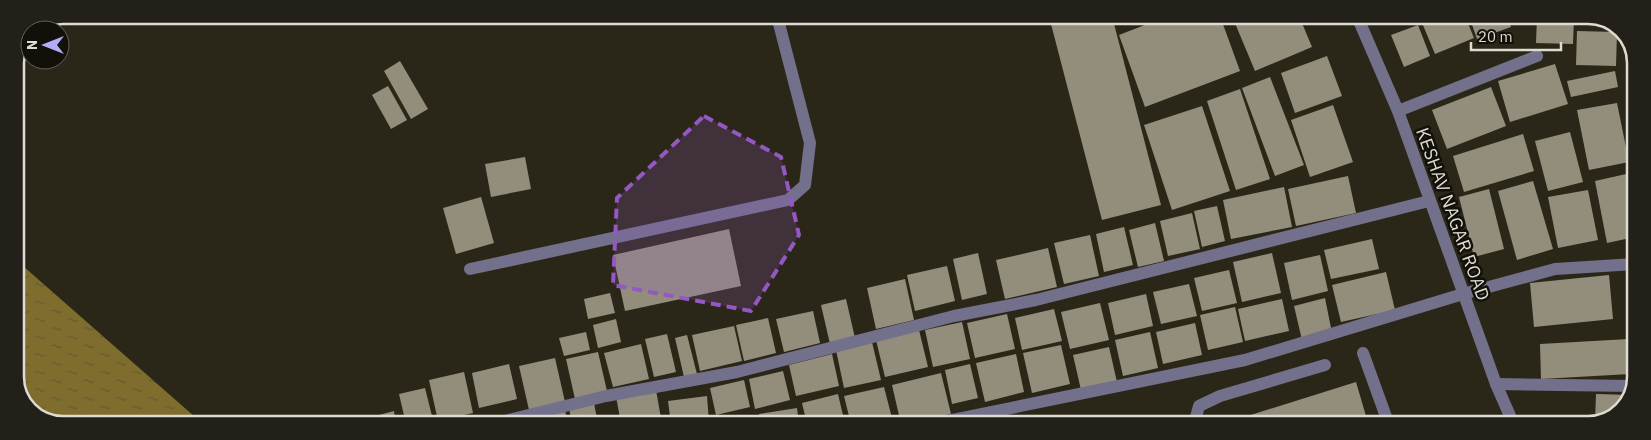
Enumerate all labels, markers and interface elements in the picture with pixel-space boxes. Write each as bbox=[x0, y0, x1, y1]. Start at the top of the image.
north arrow bbox=[20, 20, 70, 70]
scale bar bbox=[1471, 20, 1561, 52]
text: 20 m bbox=[1478, 27, 1513, 46]
text: N bbox=[23, 40, 41, 50]
street label: KESHAV NAGAR ROAD bbox=[1411, 124, 1495, 304]

